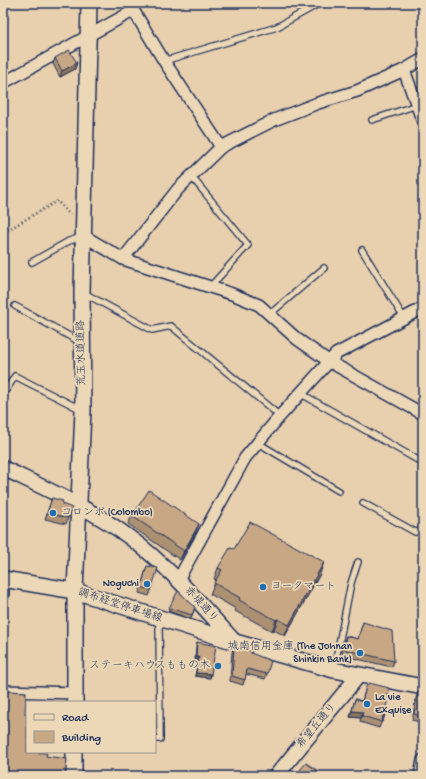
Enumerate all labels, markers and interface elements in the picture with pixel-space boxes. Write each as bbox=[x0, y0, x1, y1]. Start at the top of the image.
street label: 荒玉水道道路 bbox=[74, 320, 89, 386]
place label: コロンボ (Colombo) bbox=[61, 507, 153, 519]
marker: コロンボ (Colombo) bbox=[48, 508, 58, 518]
place label: Noguchi bbox=[103, 578, 139, 590]
marker: Noguchi bbox=[142, 579, 152, 589]
place label: ヨークマート bbox=[271, 581, 336, 593]
marker: ヨークマート bbox=[258, 582, 268, 592]
street label: 赤堤通り bbox=[182, 584, 221, 625]
street label: 調布経堂停車場線 bbox=[76, 586, 164, 625]
place label: 城南信用金庫 (The Johnan Shinkin Bank) bbox=[228, 640, 353, 666]
marker: 城南信用金庫 (The Johnan Shinkin Bank) bbox=[355, 648, 365, 658]
place label: ステーキハウスももの木 bbox=[89, 659, 210, 672]
marker: ステーキハウスももの木 bbox=[213, 661, 223, 671]
place label: La vie Exquise bbox=[375, 692, 412, 717]
marker: La vie Exquise bbox=[362, 699, 372, 709]
street label: 希望丘通り bbox=[294, 700, 339, 751]
legend bbox=[26, 701, 156, 753]
text: Road bbox=[62, 712, 89, 726]
text: Building bbox=[61, 732, 101, 746]

